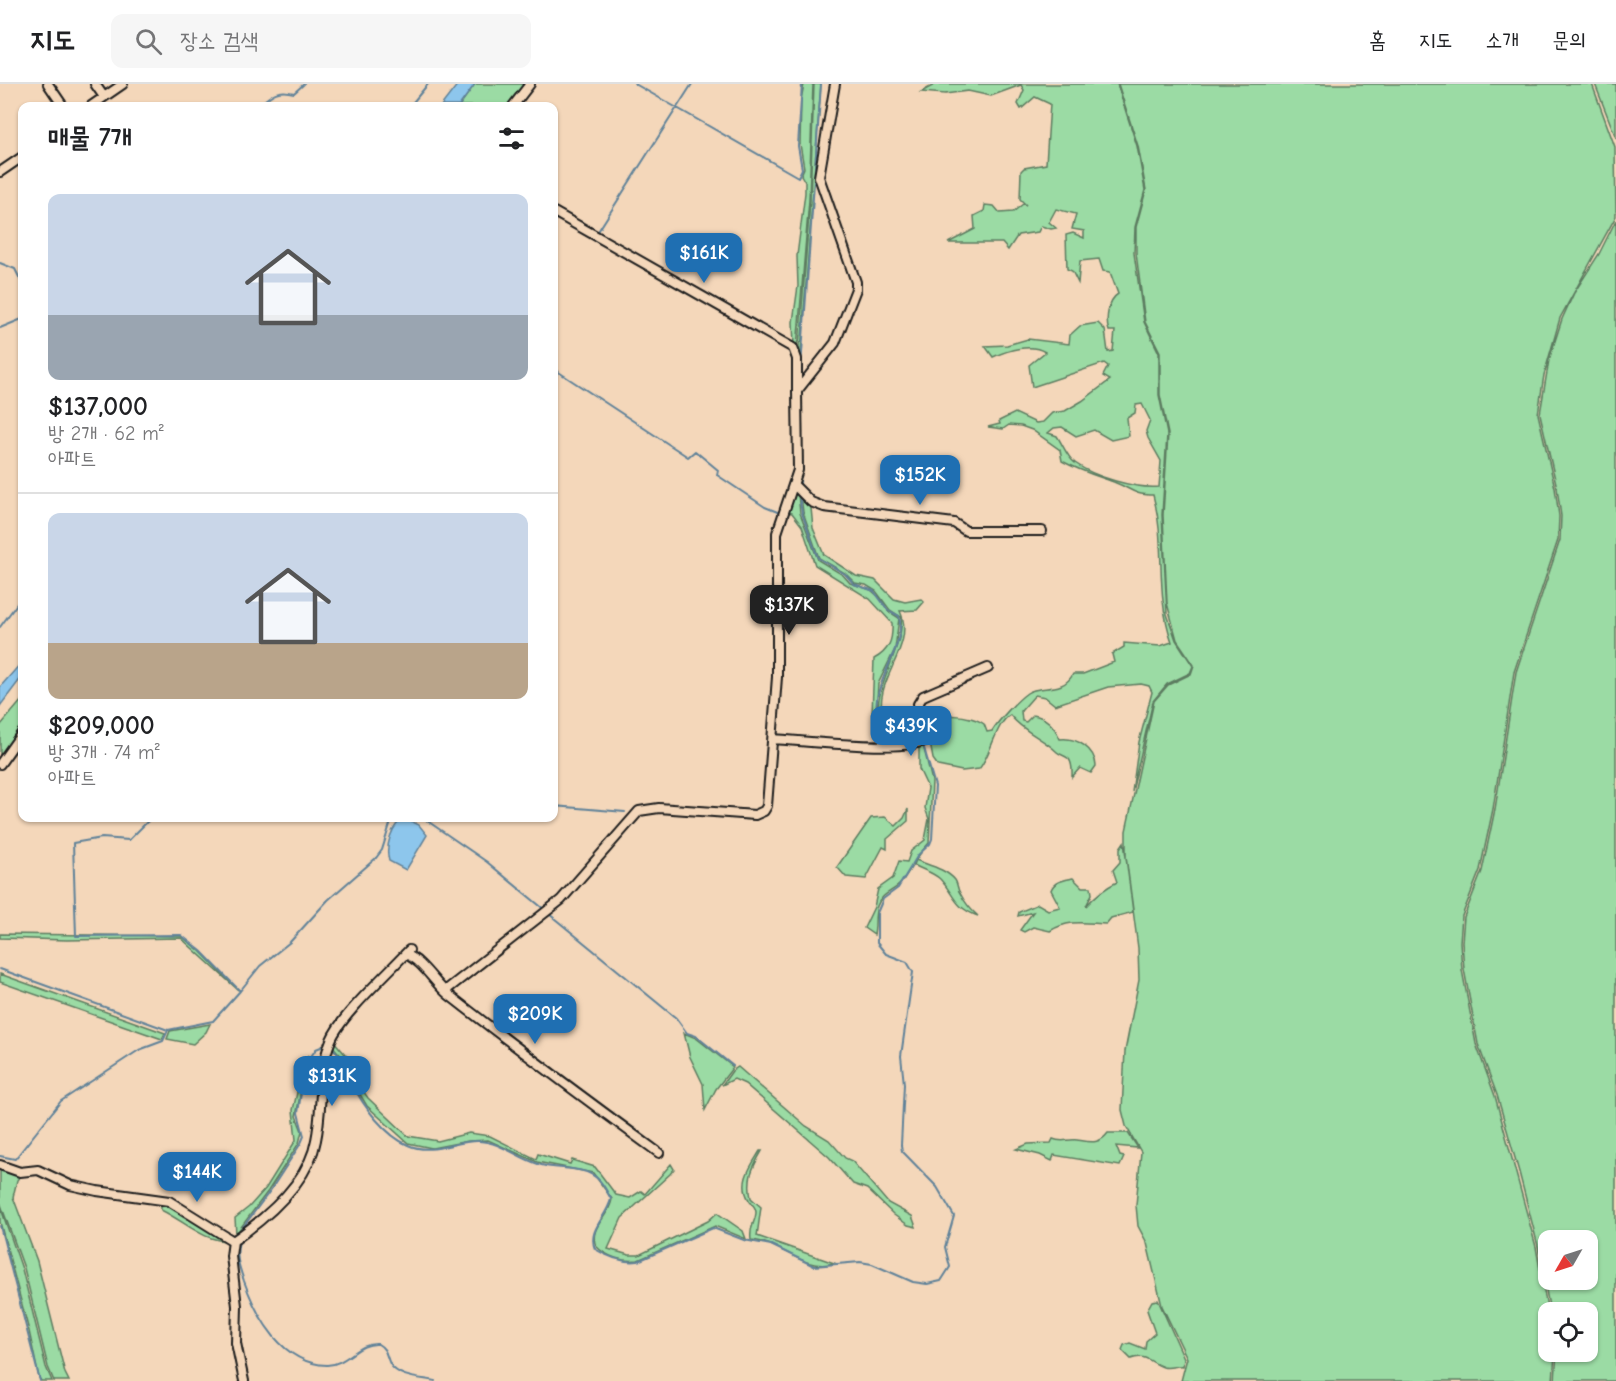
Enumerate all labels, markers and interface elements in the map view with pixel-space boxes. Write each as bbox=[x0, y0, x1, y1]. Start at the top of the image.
search box bbox=[111, 14, 531, 68]
text: 지도 bbox=[30, 24, 75, 56]
icon: search bbox=[132, 25, 165, 58]
text: 장소 검색 bbox=[180, 28, 258, 54]
text: 홈 bbox=[1369, 28, 1386, 52]
text: 지도 bbox=[1419, 28, 1452, 52]
text: 소개 bbox=[1485, 28, 1519, 52]
text: 문의 bbox=[1552, 28, 1586, 52]
icon: filters bbox=[495, 122, 528, 155]
text: 매물 7개 bbox=[48, 123, 132, 153]
icon: home bbox=[234, 233, 342, 341]
pin: $161K bbox=[662, 233, 746, 284]
text: $161K bbox=[679, 241, 729, 264]
text: $137,000 bbox=[48, 392, 148, 422]
text: 방 2개 · 62 m² bbox=[48, 422, 164, 445]
text: 아파트 bbox=[48, 447, 96, 470]
pin: $152K bbox=[878, 455, 962, 506]
text: $152K bbox=[894, 463, 946, 486]
icon: home bbox=[234, 552, 342, 660]
pin: $137K bbox=[747, 585, 831, 636]
text: $137K bbox=[764, 593, 814, 616]
pin: $439K bbox=[869, 706, 953, 757]
text: $209,000 bbox=[48, 711, 155, 741]
text: $439K bbox=[885, 714, 938, 737]
text: 방 3개 · 74 m² bbox=[48, 741, 160, 764]
text: 아파트 bbox=[48, 766, 96, 789]
pin: $209K bbox=[493, 994, 577, 1045]
text: $209K bbox=[507, 1002, 563, 1025]
pin: $131K bbox=[290, 1056, 374, 1107]
text: $131K bbox=[308, 1064, 356, 1087]
pin: $144K bbox=[155, 1152, 239, 1203]
text: $144K bbox=[172, 1160, 222, 1183]
north arrow bbox=[1538, 1230, 1598, 1290]
map controls bbox=[1538, 1230, 1598, 1362]
button: locate bbox=[1538, 1302, 1598, 1362]

